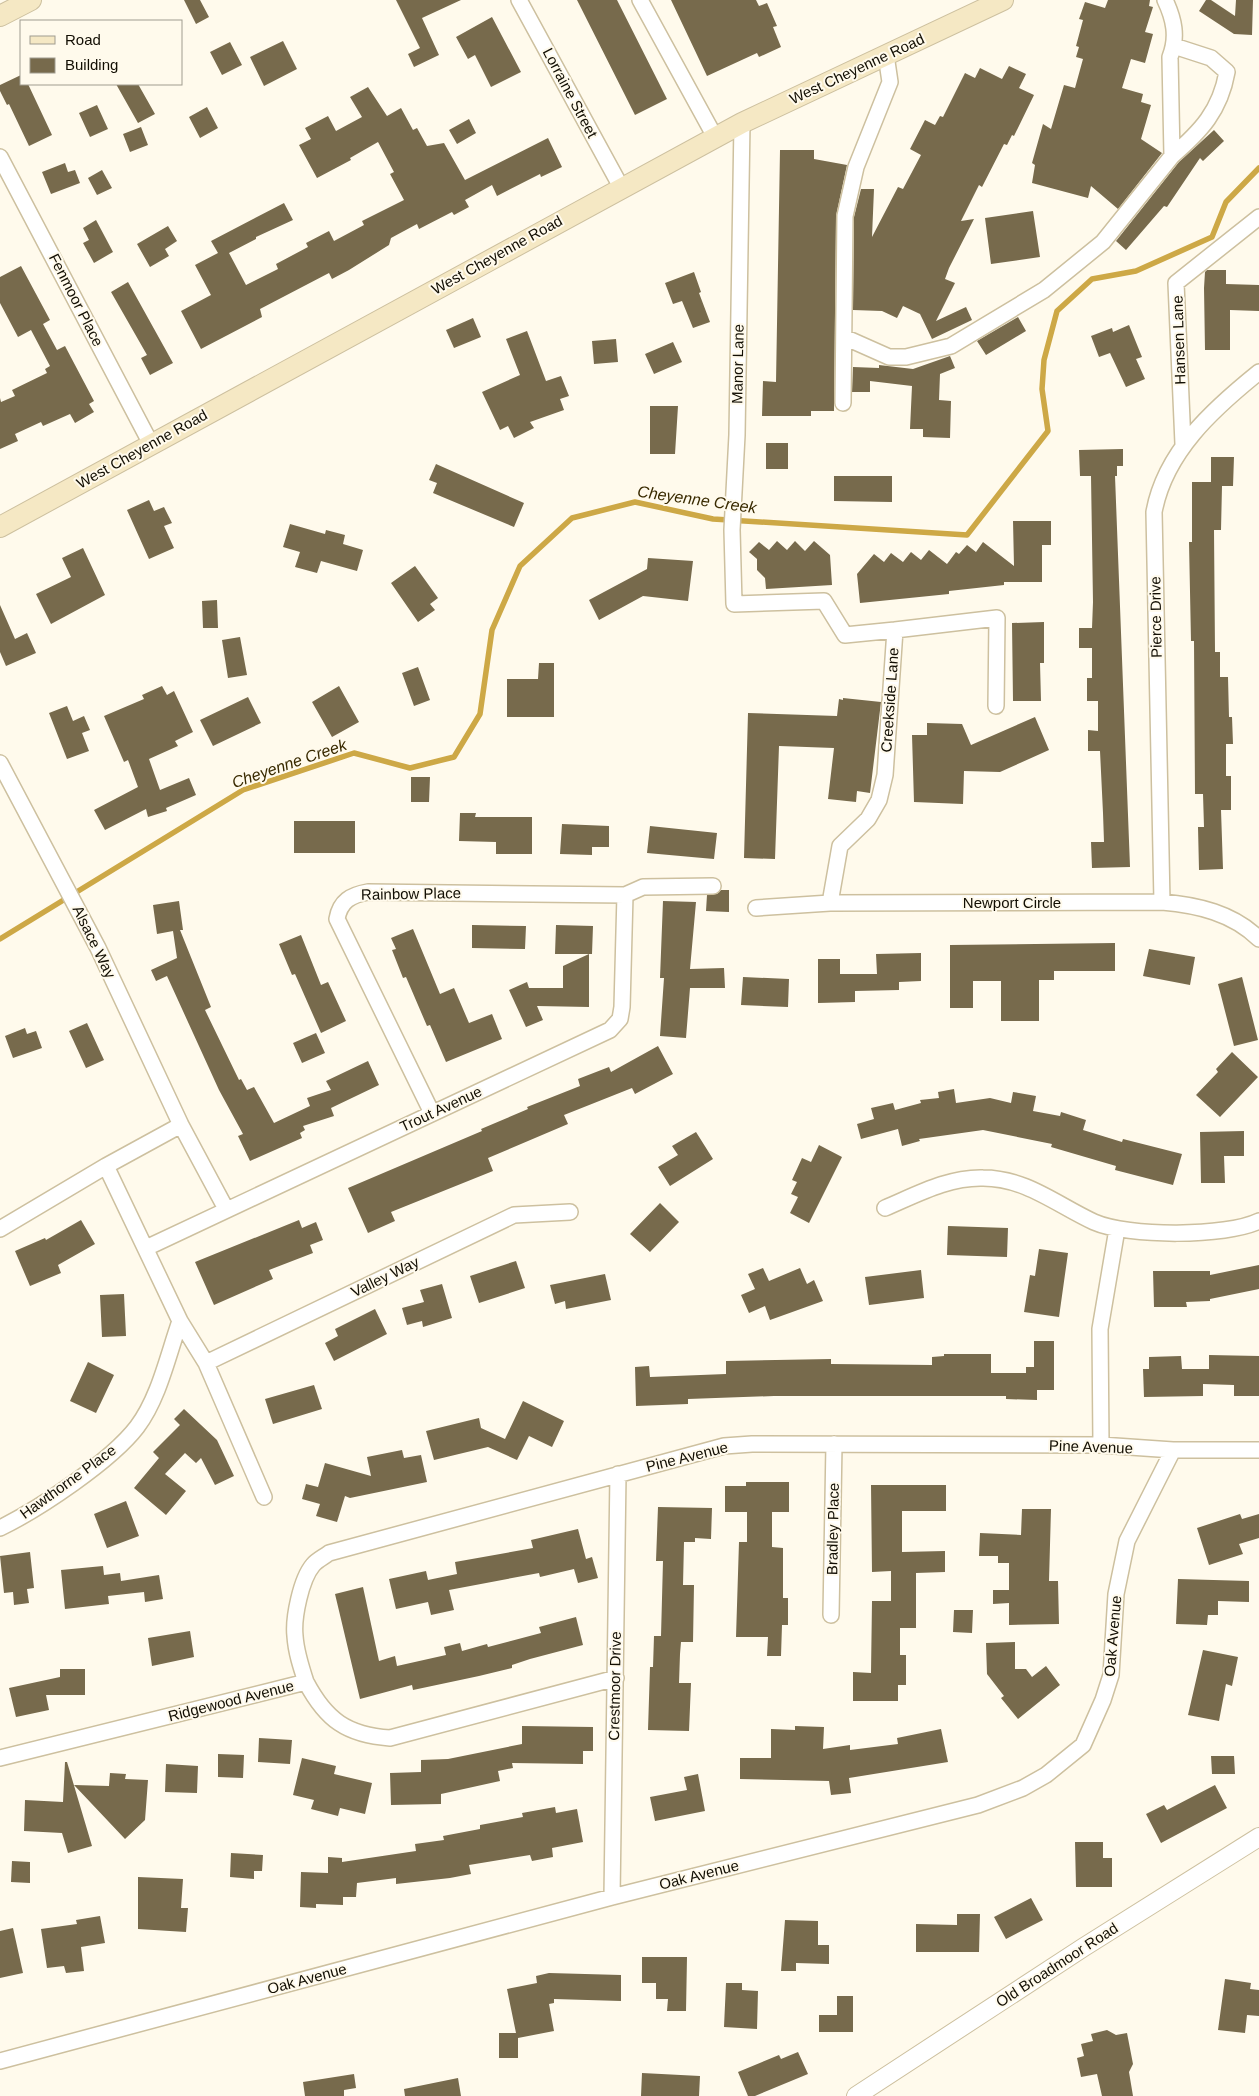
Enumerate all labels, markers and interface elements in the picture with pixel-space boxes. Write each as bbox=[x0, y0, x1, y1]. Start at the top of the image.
legend bbox=[20, 20, 182, 85]
street label: West Cheyenne Road bbox=[787, 30, 927, 107]
text: Road bbox=[65, 31, 101, 48]
street label: Lorraine Street bbox=[540, 45, 602, 141]
text: Building bbox=[65, 56, 118, 73]
street label: West Cheyenne Road bbox=[429, 212, 565, 298]
street label: Fenmoor Place bbox=[46, 251, 107, 349]
street label: Hansen Lane bbox=[1168, 295, 1189, 385]
street label: Manor Lane bbox=[728, 324, 747, 404]
street label: West Cheyenne Road bbox=[74, 406, 210, 492]
water label: Cheyenne Creek bbox=[636, 483, 759, 516]
street label: Pierce Drive bbox=[1146, 576, 1165, 658]
street label: Creekside Lane bbox=[877, 647, 902, 753]
water label: Cheyenne Creek bbox=[230, 736, 350, 791]
street label: Rainbow Place bbox=[361, 884, 461, 903]
street label: Newport Circle bbox=[963, 894, 1061, 911]
street label: Alsace Way bbox=[70, 903, 120, 981]
street label: Trout Avenue bbox=[397, 1082, 484, 1135]
street label: Valley Way bbox=[348, 1253, 422, 1300]
street label: Pine Avenue bbox=[1049, 1437, 1133, 1456]
street label: Pine Avenue bbox=[644, 1438, 730, 1475]
street label: Hawthorne Place bbox=[17, 1441, 119, 1522]
street label: Bradley Place bbox=[823, 1483, 842, 1575]
street label: Oak Avenue bbox=[1100, 1595, 1125, 1677]
street label: Crestmoor Drive bbox=[605, 1631, 624, 1741]
street label: Ridgewood Avenue bbox=[166, 1677, 296, 1724]
street label: Oak Avenue bbox=[657, 1856, 740, 1893]
street label: Old Broadmoor Road bbox=[993, 1919, 1121, 2010]
street label: Oak Avenue bbox=[265, 1960, 348, 1997]

